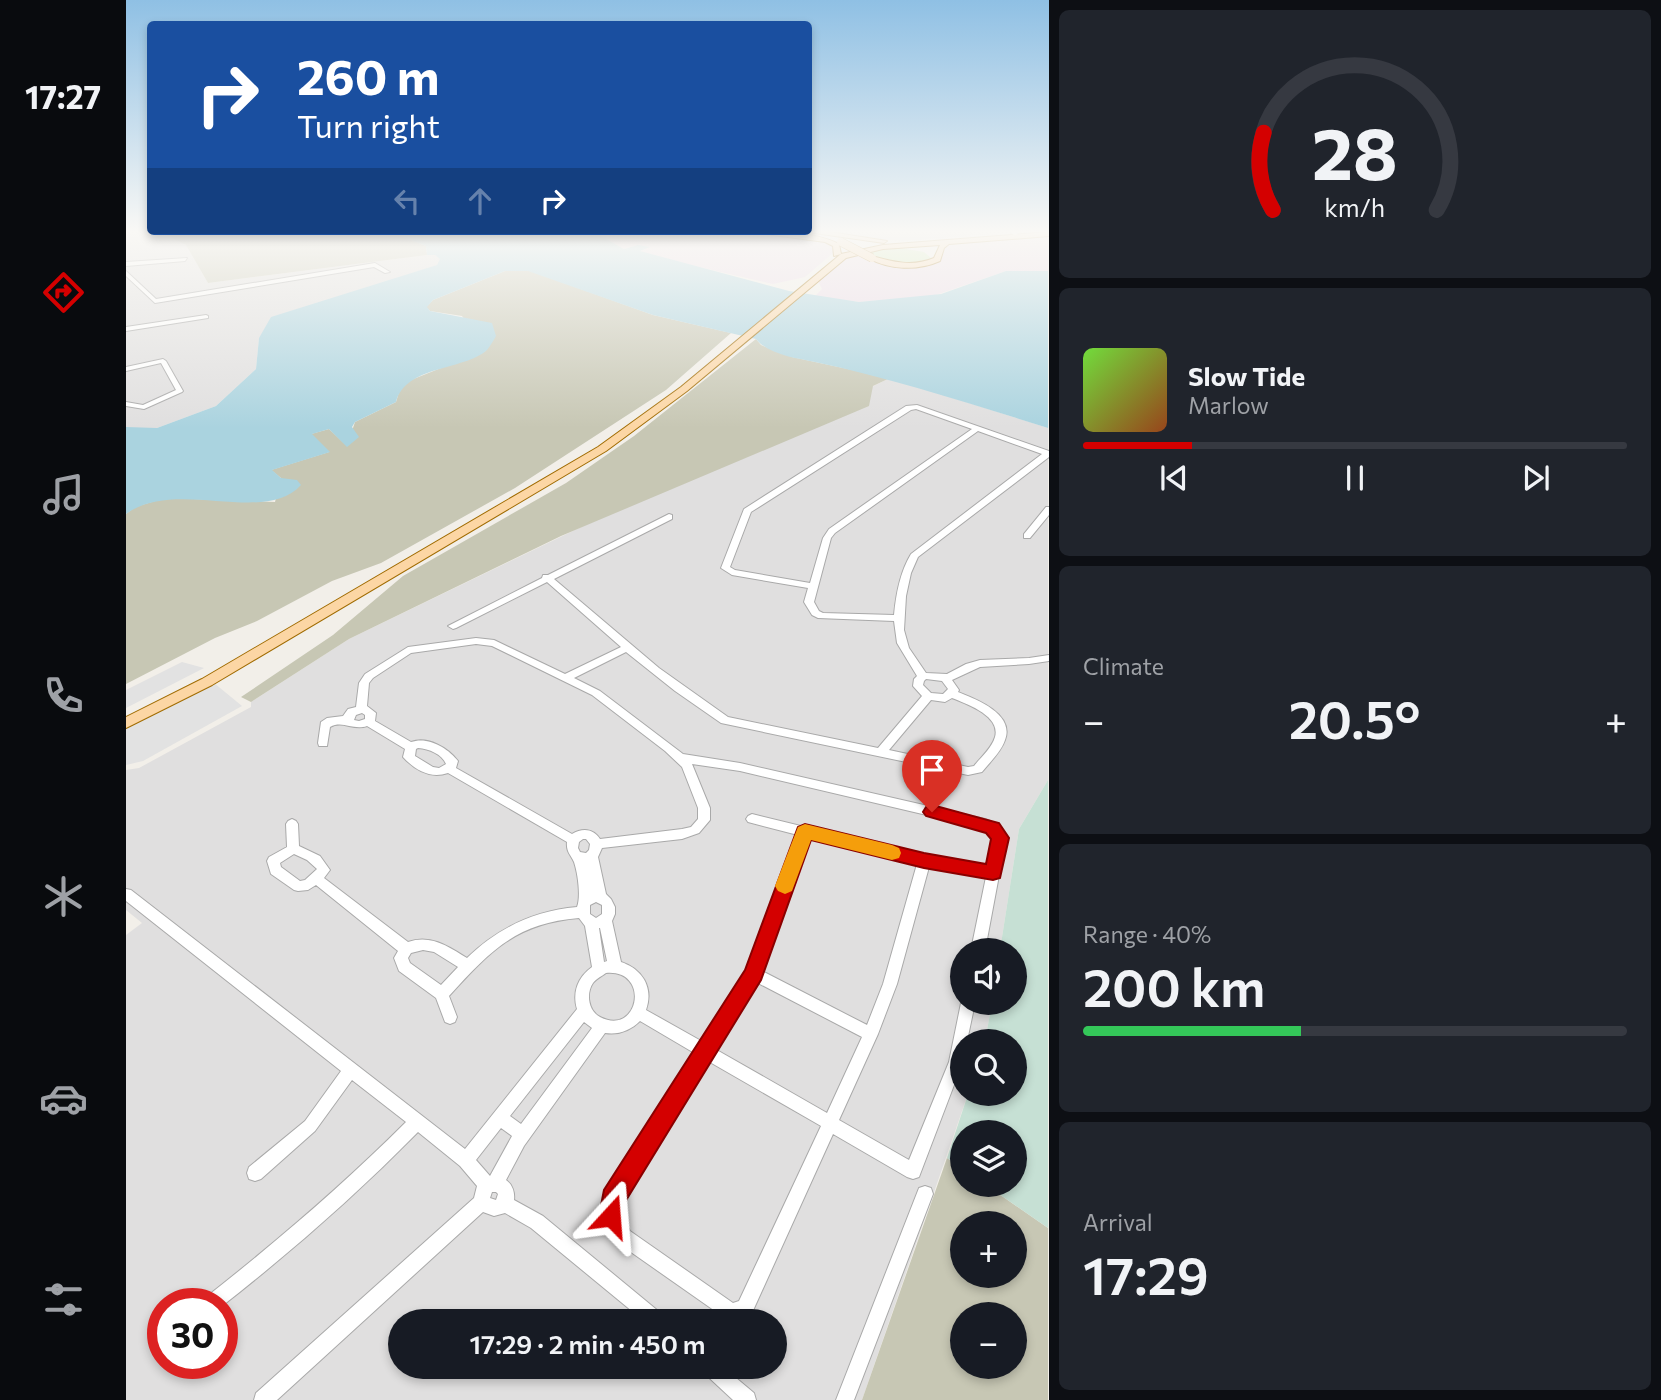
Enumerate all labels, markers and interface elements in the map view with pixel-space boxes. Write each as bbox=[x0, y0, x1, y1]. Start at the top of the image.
text: 260 m bbox=[297, 45, 439, 105]
icon: right bbox=[182, 49, 273, 140]
text: 17:27 bbox=[25, 76, 101, 116]
text: Turn right bbox=[297, 105, 440, 145]
text: 28 bbox=[1312, 106, 1398, 195]
icon: left bbox=[388, 182, 426, 220]
icon: ahead bbox=[461, 182, 499, 220]
icon: right bbox=[534, 182, 572, 220]
text: km/h bbox=[1325, 192, 1385, 222]
icon: directions bbox=[39, 268, 88, 317]
text: Slow Tide bbox=[1188, 360, 1305, 391]
text: Marlow bbox=[1188, 391, 1269, 419]
icon: previous bbox=[1155, 459, 1193, 497]
icon: pause bbox=[1336, 459, 1374, 497]
icon: next bbox=[1517, 459, 1555, 497]
icon: music bbox=[39, 470, 88, 519]
text: Climate bbox=[1083, 652, 1164, 680]
icon: phone bbox=[39, 671, 88, 720]
text: 20.5° bbox=[1289, 686, 1420, 750]
text: − bbox=[1083, 696, 1105, 743]
text: + bbox=[1605, 696, 1627, 743]
pin bbox=[902, 740, 962, 812]
icon: arrive bbox=[913, 751, 951, 789]
icon: climate bbox=[39, 872, 88, 921]
text: Range · 40% bbox=[1083, 920, 1211, 948]
map controls bbox=[950, 938, 1027, 1379]
button: sound bbox=[950, 938, 1027, 1015]
text: 200 km bbox=[1083, 954, 1265, 1018]
button: search bbox=[950, 1029, 1027, 1106]
icon: car bbox=[39, 1074, 88, 1123]
button: layers bbox=[950, 1120, 1027, 1197]
position arrow bbox=[574, 1179, 648, 1253]
text: Arrival bbox=[1083, 1208, 1153, 1236]
button: + bbox=[950, 1211, 1027, 1288]
text: 17:29 bbox=[1083, 1242, 1209, 1306]
icon: filters bbox=[39, 1275, 88, 1324]
speed limit sign: 30 bbox=[147, 1288, 238, 1379]
button: − bbox=[950, 1302, 1027, 1379]
text: 17:29 · 2 min · 450 m bbox=[469, 1328, 706, 1359]

